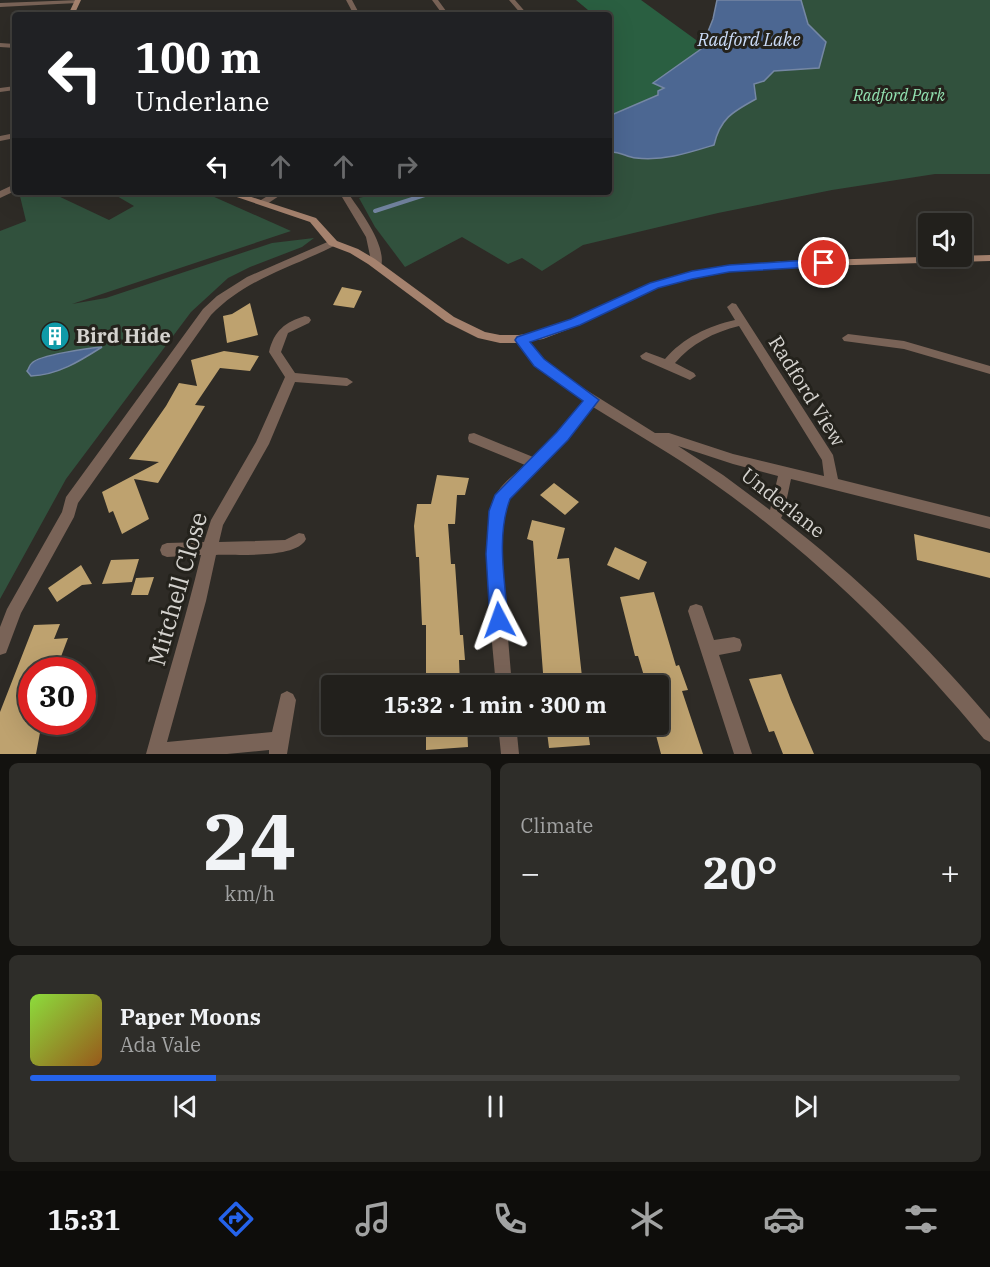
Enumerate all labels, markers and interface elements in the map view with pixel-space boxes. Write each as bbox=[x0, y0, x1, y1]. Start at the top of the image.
water label: Radford Lake bbox=[697, 28, 800, 51]
text: 100 m bbox=[135, 30, 261, 85]
icon: left bbox=[36, 36, 114, 114]
text: Underlane bbox=[135, 83, 270, 118]
park label: Radford Park bbox=[852, 85, 945, 105]
icon: left bbox=[201, 150, 234, 183]
icon: ahead bbox=[264, 150, 297, 183]
icon: ahead bbox=[327, 150, 360, 183]
icon: right bbox=[390, 150, 423, 183]
map controls bbox=[918, 213, 972, 267]
button: sound bbox=[918, 213, 972, 267]
pin bbox=[798, 237, 849, 288]
icon: arrive bbox=[807, 246, 840, 279]
building icon: Bird Hide bbox=[39, 320, 71, 352]
place label: Bird Hide bbox=[76, 322, 171, 349]
street label: Radford View bbox=[763, 330, 852, 452]
street label: Underlane bbox=[736, 461, 831, 544]
street label: Mitchell Close bbox=[140, 508, 214, 669]
position arrow bbox=[467, 588, 531, 652]
speed limit sign: 30 bbox=[18, 657, 96, 735]
text: 15:32 · 1 min · 300 m bbox=[383, 690, 607, 719]
text: 24 bbox=[203, 790, 297, 891]
text: Climate bbox=[521, 812, 593, 839]
text: 20° bbox=[703, 843, 778, 901]
text: − bbox=[521, 851, 540, 894]
text: + bbox=[940, 851, 960, 894]
text: km/h bbox=[224, 880, 275, 907]
text: Paper Moons bbox=[120, 1002, 261, 1031]
text: Ada Vale bbox=[120, 1031, 201, 1058]
icon: previous bbox=[169, 1090, 202, 1123]
icon: pause bbox=[479, 1090, 512, 1123]
icon: next bbox=[789, 1090, 822, 1123]
icon: directions bbox=[215, 1198, 257, 1240]
icon: music bbox=[352, 1198, 394, 1240]
icon: phone bbox=[489, 1198, 531, 1240]
icon: climate bbox=[626, 1198, 668, 1240]
icon: car bbox=[763, 1198, 805, 1240]
icon: filters bbox=[900, 1198, 942, 1240]
text: 15:31 bbox=[48, 1202, 120, 1237]

